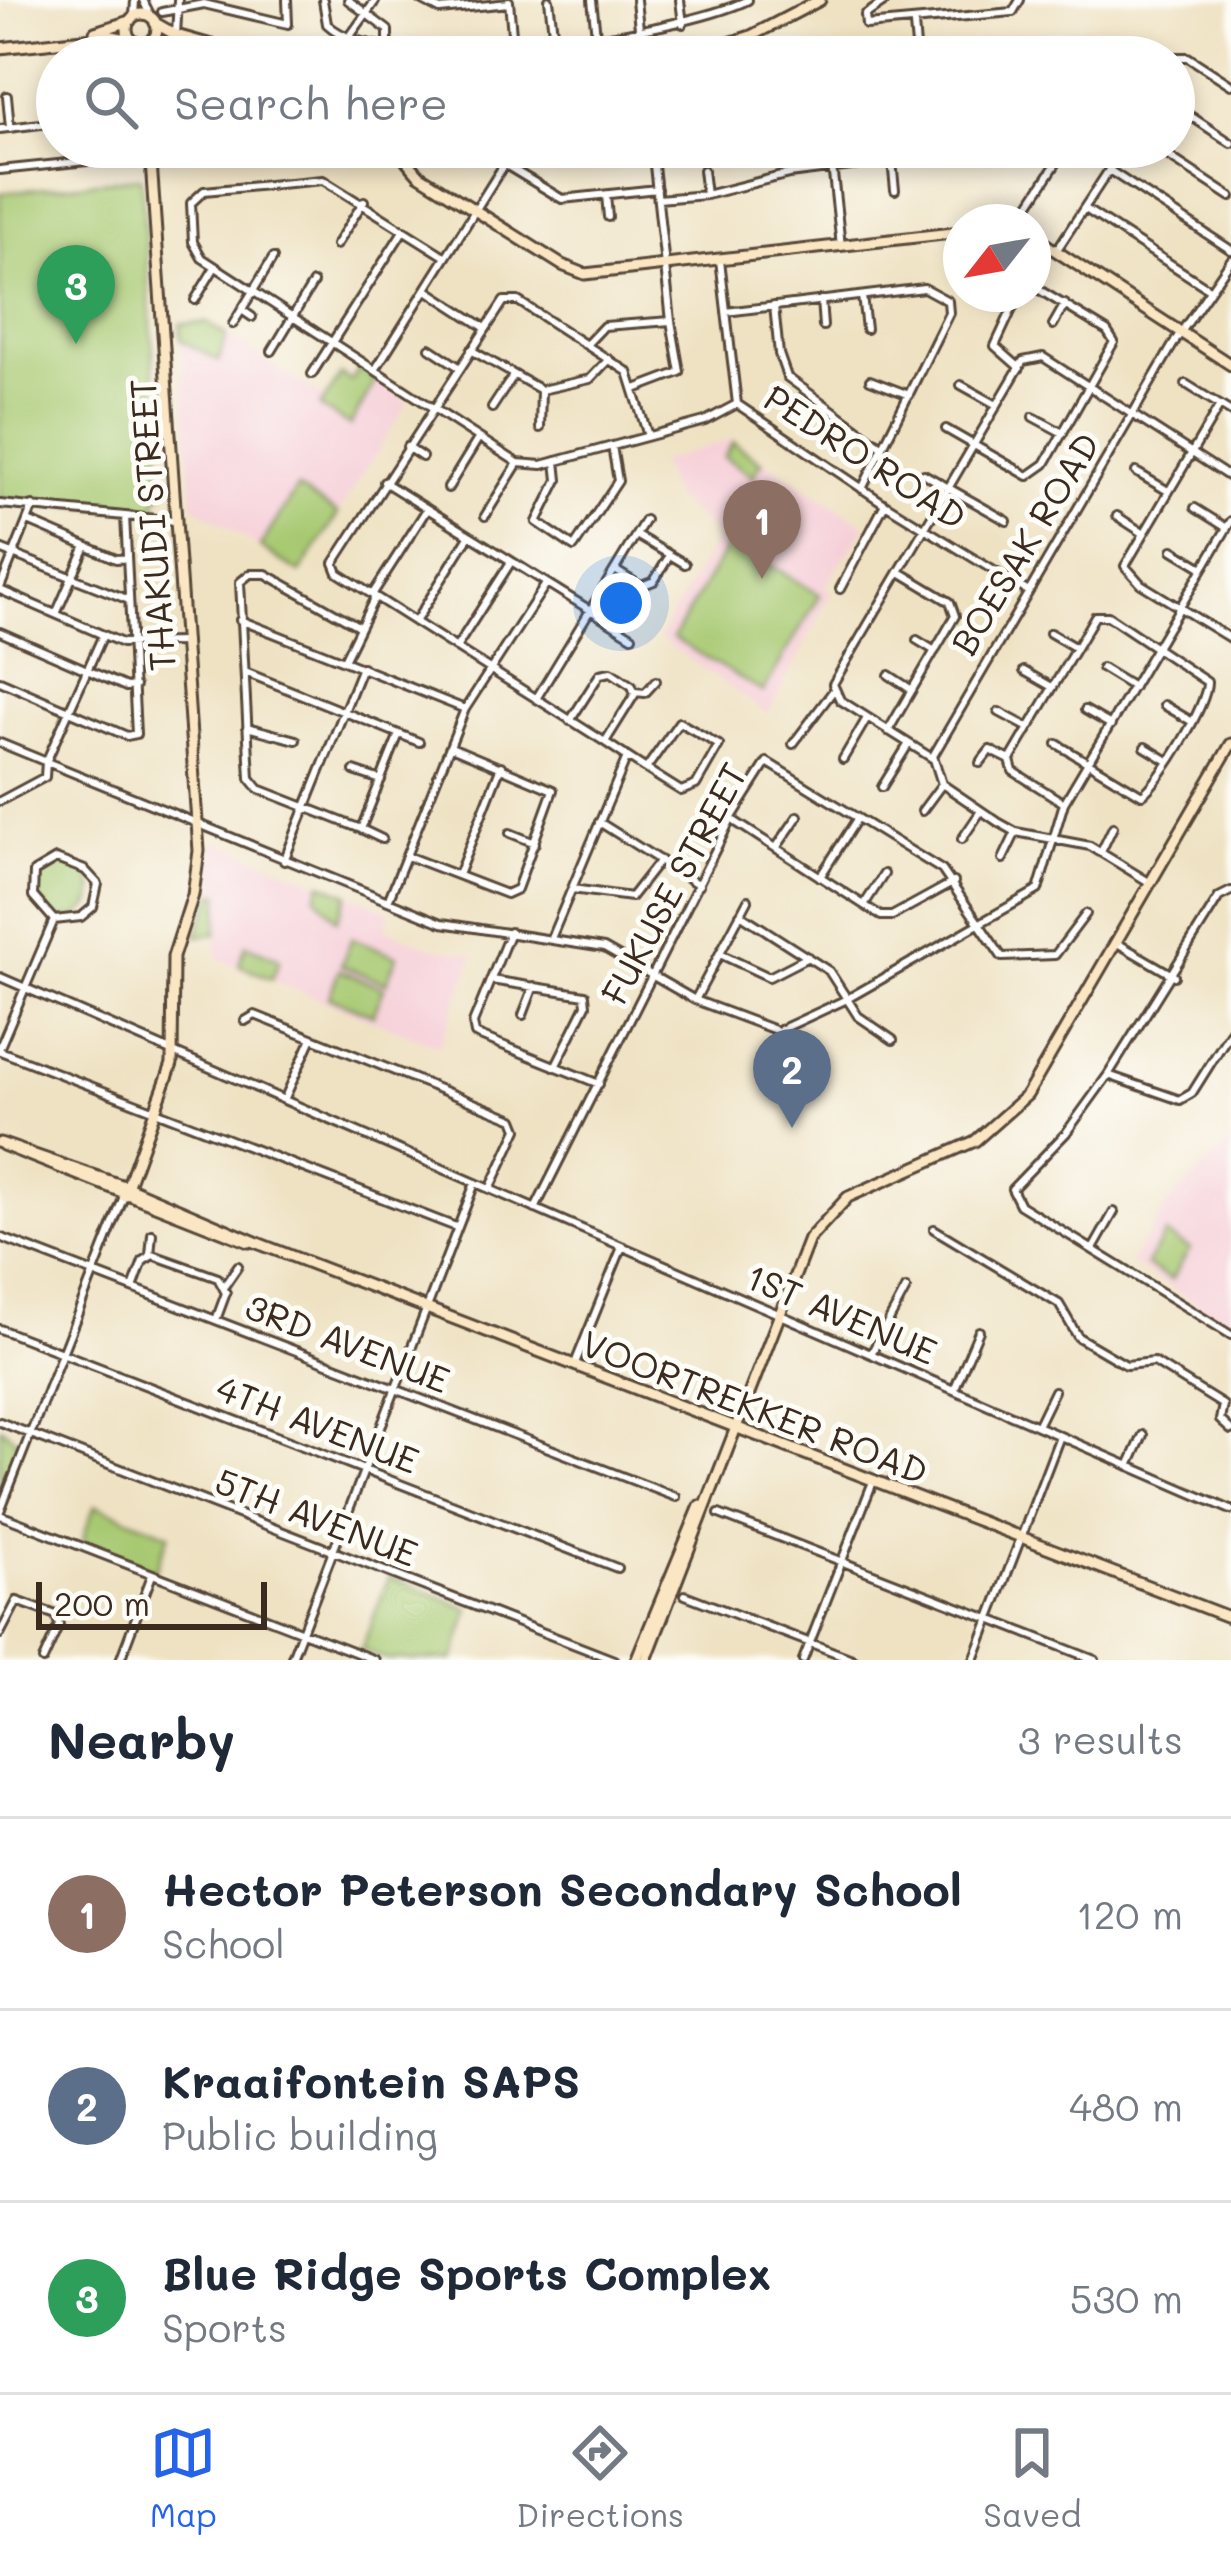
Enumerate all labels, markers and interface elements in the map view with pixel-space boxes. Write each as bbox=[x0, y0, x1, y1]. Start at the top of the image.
search box bbox=[36, 36, 1195, 168]
icon: search bbox=[78, 69, 144, 135]
text: Search here bbox=[174, 73, 448, 131]
north arrow bbox=[943, 204, 1051, 312]
pin: 3 bbox=[37, 245, 115, 344]
street label: PEDRO ROAD bbox=[756, 373, 976, 539]
street label: THAKUDI STREET bbox=[117, 377, 185, 673]
street label: BOESAK ROAD bbox=[939, 423, 1109, 663]
pin: 1 bbox=[723, 480, 801, 579]
your location bbox=[591, 573, 651, 633]
street label: FUKUSE STREET bbox=[590, 754, 756, 1012]
pin: 2 bbox=[753, 1029, 831, 1128]
street label: 1ST AVENUE bbox=[740, 1252, 944, 1374]
street label: 3RD AVENUE bbox=[239, 1282, 457, 1402]
street label: VOORTREKKER ROAD bbox=[575, 1318, 935, 1494]
street label: 4TH AVENUE bbox=[210, 1363, 426, 1483]
street label: 5TH AVENUE bbox=[209, 1456, 425, 1576]
scale bar bbox=[36, 1576, 267, 1629]
text: 200 m bbox=[54, 1581, 150, 1624]
text: Nearby bbox=[48, 1705, 235, 1772]
text: 3 results bbox=[1018, 1713, 1183, 1764]
text: Hector Peterson Secondary School bbox=[162, 1859, 962, 1917]
text: 1 bbox=[78, 1888, 96, 1939]
text: 120 m bbox=[1076, 1888, 1183, 1939]
text: School bbox=[162, 1917, 285, 1968]
text: Kraaifontein SAPS bbox=[162, 2051, 580, 2109]
text: 2 bbox=[76, 2080, 98, 2131]
text: 480 m bbox=[1069, 2080, 1183, 2131]
text: Public building bbox=[162, 2109, 438, 2160]
text: Blue Ridge Sports Complex bbox=[162, 2243, 772, 2301]
text: 3 bbox=[75, 2272, 99, 2323]
text: 530 m bbox=[1070, 2272, 1183, 2323]
text: Sports bbox=[162, 2301, 287, 2352]
tab: Map bbox=[150, 2420, 217, 2535]
tab: Directions bbox=[516, 2420, 684, 2535]
tab: Saved bbox=[983, 2420, 1081, 2535]

